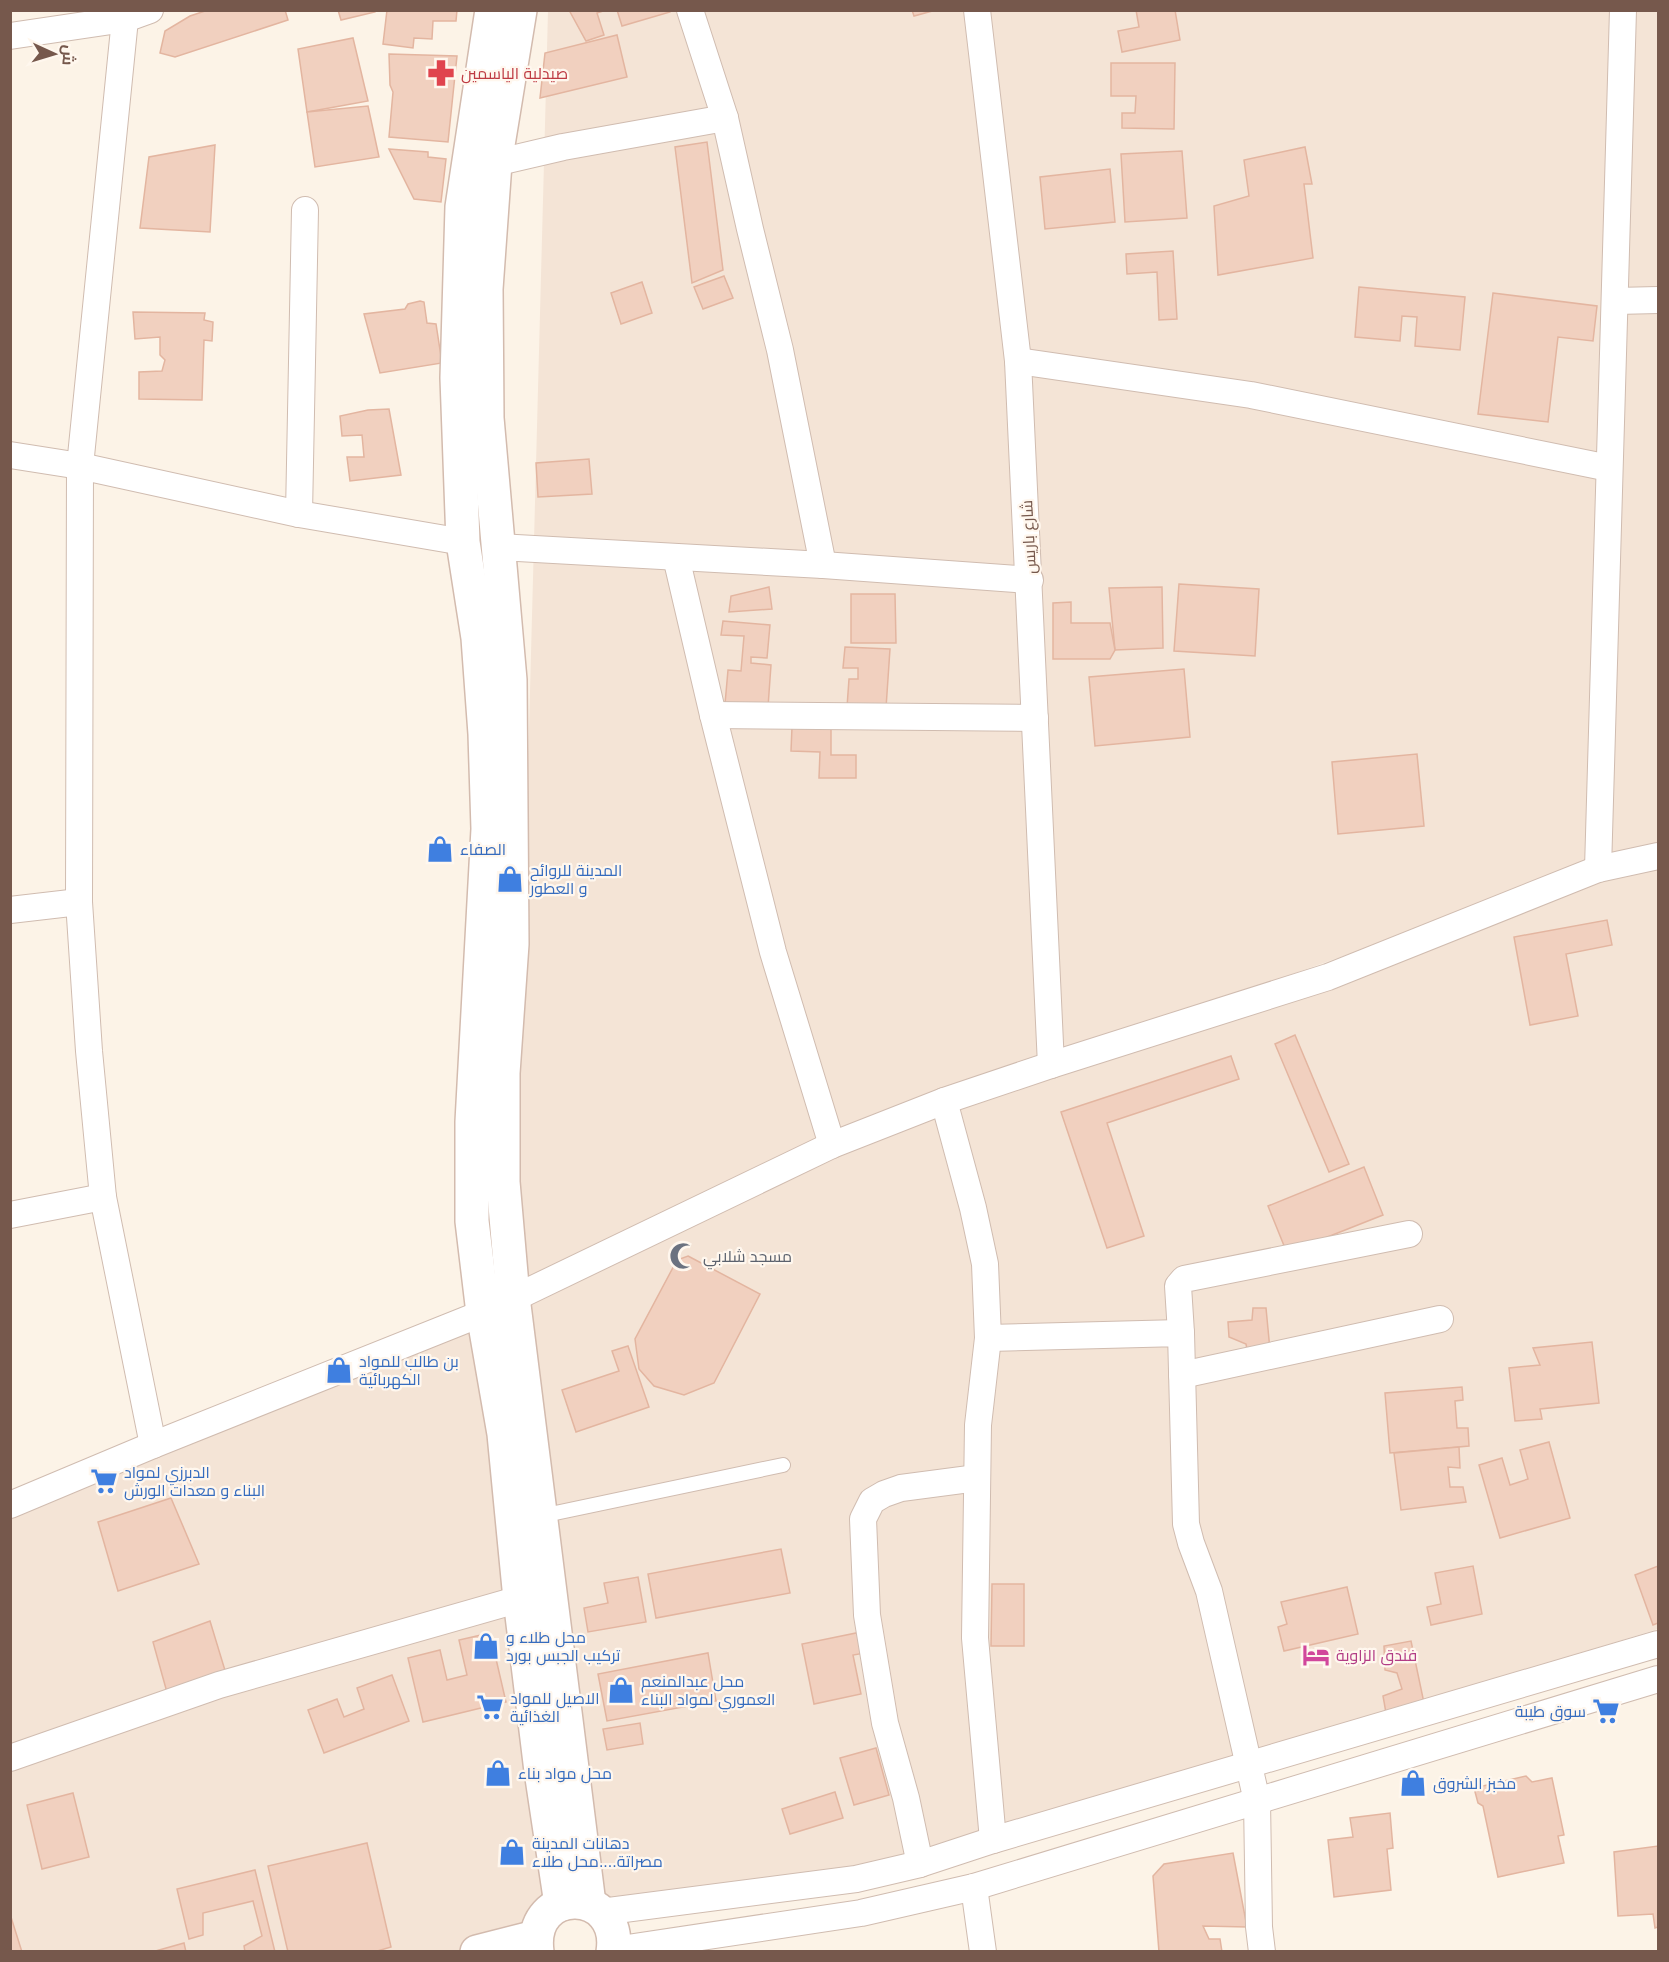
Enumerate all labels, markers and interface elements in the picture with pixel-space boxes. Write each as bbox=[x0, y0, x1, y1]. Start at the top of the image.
north arrow bbox=[24, 24, 84, 84]
text: ش bbox=[58, 44, 78, 66]
pharmacy icon: صيدلية الياسمين bbox=[426, 58, 456, 88]
place label: صيدلية الياسمين bbox=[461, 65, 568, 84]
street label: شارع باريس bbox=[1018, 499, 1042, 574]
shop icon: الصفاء bbox=[425, 834, 455, 864]
place label: الصفاء bbox=[460, 841, 506, 858]
place label: المدينة للروائح و العطور bbox=[529, 862, 622, 898]
shop icon: المدينة للروائح و العطور bbox=[495, 864, 525, 894]
mosque icon: مسجد شلابي bbox=[668, 1241, 698, 1271]
place label: مسجد شلابي bbox=[703, 1248, 792, 1270]
place label: بن طالب للمواد الكهربائية bbox=[359, 1353, 459, 1390]
shop icon: بن طالب للمواد الكهربائية bbox=[324, 1355, 354, 1385]
place label: الدبرزي لمواد البناء و معدات الورش bbox=[124, 1464, 265, 1501]
supermarket icon: الدبرزي لمواد البناء و معدات الورش bbox=[89, 1466, 119, 1496]
place label: محل طلاء و تركيب الجبس بورد bbox=[506, 1629, 621, 1666]
shop icon: محل طلاء و تركيب الجبس بورد bbox=[471, 1631, 501, 1661]
hotel icon: فندق الزاوية bbox=[1301, 1640, 1331, 1670]
place label: فندق الزاوية bbox=[1336, 1647, 1417, 1666]
place label: محل عبدالمنعم العموري لمواد البناء bbox=[641, 1673, 775, 1713]
shop icon: محل عبدالمنعم العموري لمواد البناء bbox=[606, 1675, 636, 1705]
place label: الاصيل للمواد الغذائية bbox=[510, 1690, 599, 1726]
supermarket icon: الاصيل للمواد الغذائية bbox=[475, 1692, 505, 1722]
supermarket icon: سوق طيبة bbox=[1591, 1696, 1621, 1726]
place label: سوق طيبة bbox=[1515, 1703, 1586, 1722]
shop icon: محل مواد بناء bbox=[483, 1758, 513, 1788]
place label: محل مواد بناء bbox=[518, 1765, 612, 1784]
shop icon: مخبز الشروق bbox=[1398, 1768, 1428, 1798]
place label: مخبز الشروق bbox=[1433, 1775, 1516, 1794]
place label: دهانات المدينة مصراتة....محل طلاء bbox=[532, 1835, 663, 1872]
shop icon: دهانات المدينة مصراتة....محل طلاء bbox=[497, 1837, 527, 1867]

